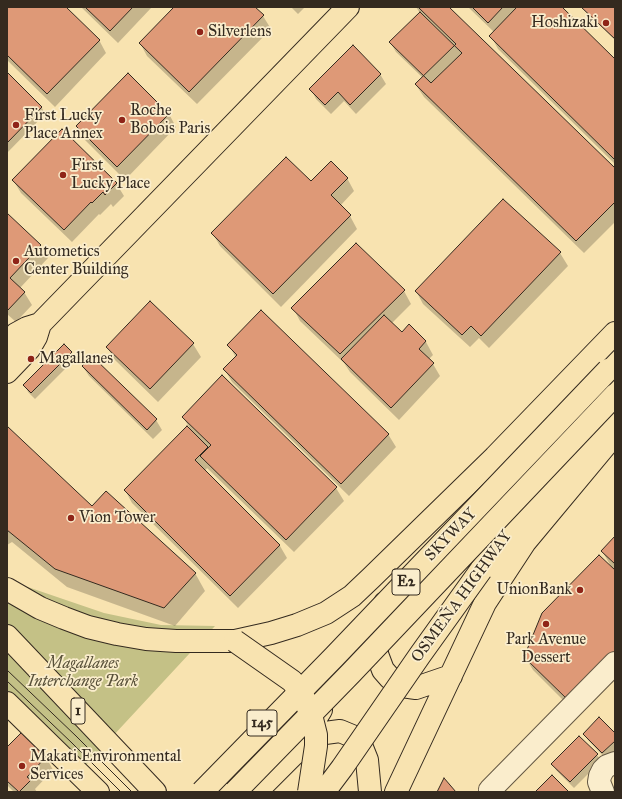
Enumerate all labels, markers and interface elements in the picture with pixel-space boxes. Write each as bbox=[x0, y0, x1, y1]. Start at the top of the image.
place label: Hoshizaki bbox=[531, 13, 598, 33]
marker: Hoshizaki bbox=[601, 18, 611, 28]
place label: Silverlens bbox=[208, 22, 271, 42]
marker: Silverlens bbox=[195, 27, 205, 37]
place label: Roche Bobois Paris bbox=[130, 101, 210, 139]
place label: First Lucky Place Annex bbox=[24, 106, 103, 144]
marker: Roche Bobois Paris bbox=[117, 115, 127, 125]
marker: First Lucky Place Annex bbox=[11, 120, 21, 130]
place label: First Lucky Place bbox=[71, 156, 150, 194]
marker: First Lucky Place bbox=[58, 170, 68, 180]
place label: Autometics Center Building bbox=[24, 242, 128, 280]
marker: Autometics Center Building bbox=[11, 256, 21, 266]
place label: Magallanes bbox=[39, 349, 113, 369]
marker: Magallanes bbox=[26, 354, 36, 364]
street label: SKYWAY bbox=[421, 505, 481, 565]
place label: Vion Tower bbox=[79, 508, 155, 528]
marker: Vion Tower bbox=[66, 513, 76, 523]
street label: OSMEÑA HIGHWAY bbox=[408, 527, 516, 667]
road number: E2 bbox=[392, 569, 420, 595]
place label: UnionBank bbox=[497, 580, 572, 600]
marker: UnionBank bbox=[575, 585, 585, 595]
marker: Park Avenue Dessert bbox=[541, 619, 551, 629]
place label: Park Avenue Dessert bbox=[506, 630, 586, 668]
park label: Magallanes Interchange Park bbox=[28, 654, 138, 692]
road number: 1 bbox=[71, 698, 85, 724]
road number: 145 bbox=[247, 710, 277, 736]
place label: Makati Environmental Services bbox=[30, 747, 181, 785]
marker: Makati Environmental Services bbox=[17, 761, 27, 771]

